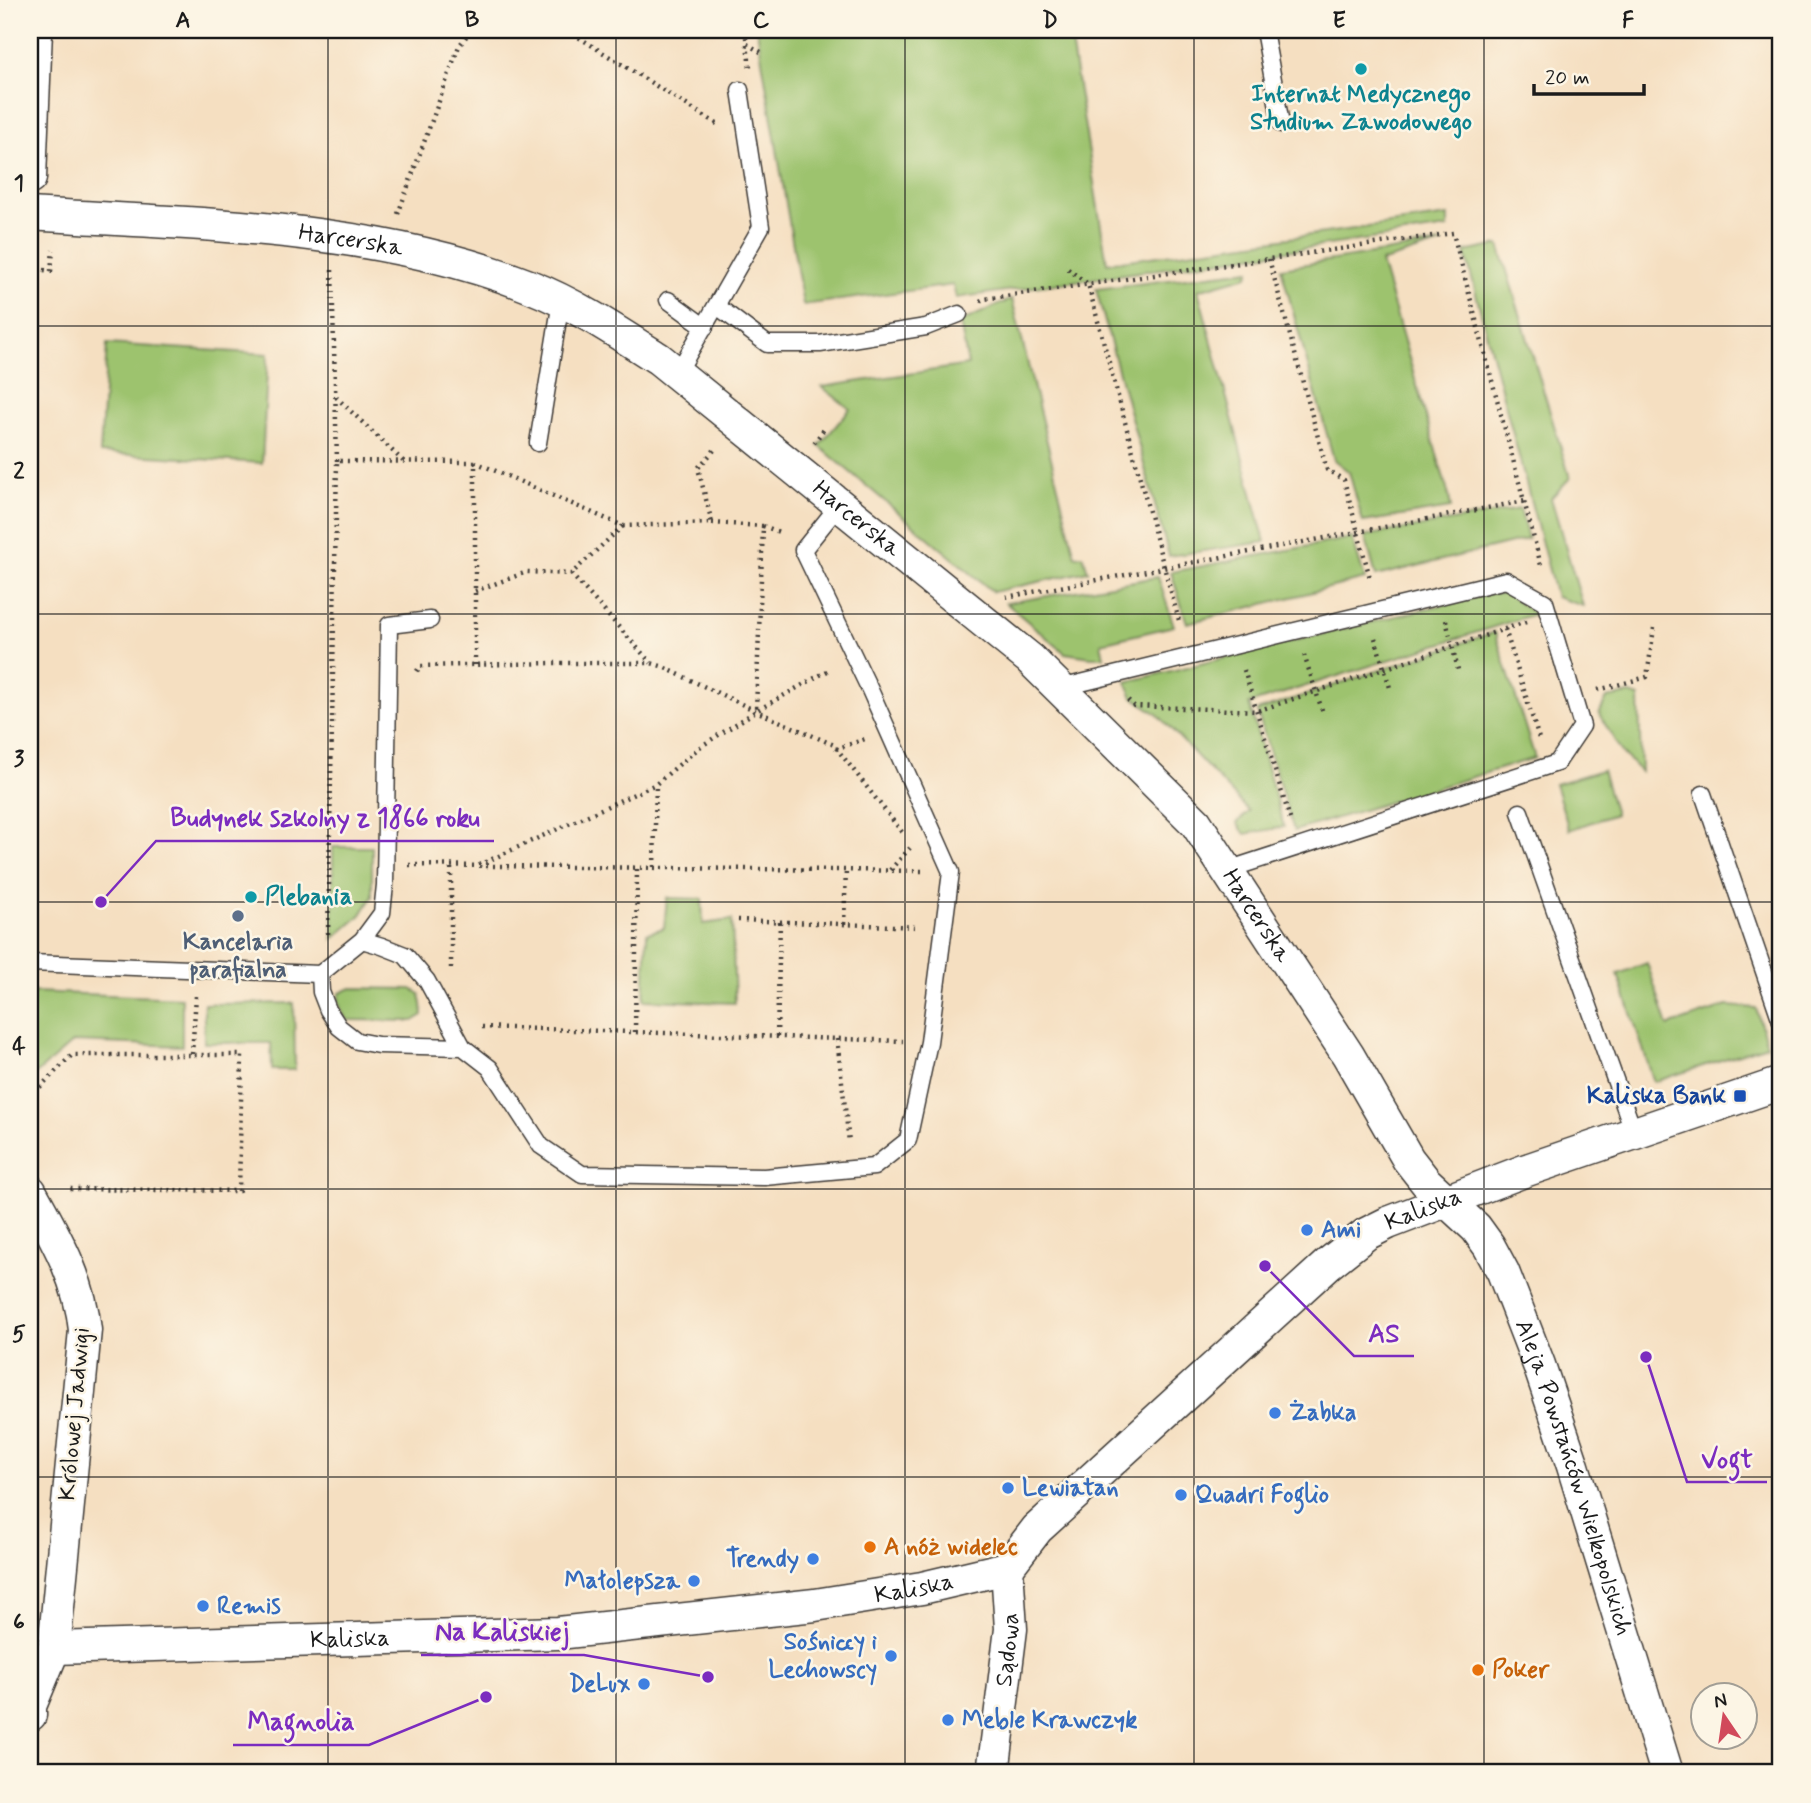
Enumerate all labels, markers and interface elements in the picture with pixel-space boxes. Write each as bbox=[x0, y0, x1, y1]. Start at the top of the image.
text: A bbox=[175, 6, 191, 36]
text: B bbox=[465, 6, 480, 36]
text: C bbox=[753, 6, 770, 36]
text: D bbox=[1042, 6, 1058, 36]
text: E bbox=[1332, 6, 1346, 36]
text: F bbox=[1622, 6, 1634, 36]
scale bar bbox=[1534, 52, 1645, 96]
marker: Internat Medycznego Studium Zawodowego bbox=[1353, 61, 1369, 77]
text: 20 m bbox=[1545, 64, 1590, 92]
place label: Internat Medycznego Studium Zawodowego bbox=[1250, 79, 1472, 139]
text: 1 bbox=[14, 169, 24, 199]
street label: Harcerska bbox=[297, 217, 406, 264]
text: 2 bbox=[13, 457, 25, 487]
street label: Harcerska bbox=[806, 474, 908, 564]
text: 3 bbox=[14, 745, 25, 775]
callout: Budynek szkolny z 1866 roku bbox=[156, 794, 494, 841]
text: Budynek szkolny z 1866 roku bbox=[170, 802, 480, 836]
street label: Harcerska bbox=[1215, 863, 1299, 969]
place label: Plebania bbox=[265, 882, 352, 913]
marker: Plebania bbox=[243, 889, 259, 905]
marker: Kancelaria parafialna bbox=[230, 908, 246, 924]
place label: Kancelaria parafialna bbox=[183, 927, 294, 986]
text: 4 bbox=[12, 1032, 26, 1062]
place label: Kaliska Bank bbox=[1587, 1081, 1726, 1112]
marker: Kaliska Bank bbox=[1732, 1088, 1748, 1104]
street label: Kaliska bbox=[1381, 1181, 1466, 1238]
place label: Ami bbox=[1321, 1215, 1361, 1246]
marker: Ami bbox=[1299, 1222, 1315, 1238]
callout: AS bbox=[1354, 1309, 1414, 1356]
street label: Aleja Powstańców Wielkopolskich bbox=[1507, 1315, 1639, 1639]
text: AS bbox=[1368, 1318, 1400, 1352]
text: 5 bbox=[12, 1320, 26, 1350]
street label: Królowej Jadwigi bbox=[52, 1326, 98, 1502]
place label: Żabka bbox=[1289, 1398, 1357, 1429]
marker: Żabka bbox=[1267, 1405, 1283, 1421]
callout: Vogt bbox=[1687, 1435, 1767, 1482]
text: Vogt bbox=[1701, 1444, 1753, 1481]
place label: Lewiatan bbox=[1022, 1473, 1119, 1504]
marker: Lewiatan bbox=[1000, 1480, 1016, 1496]
place label: Quadri Foglio bbox=[1195, 1480, 1329, 1514]
marker: Quadri Foglio bbox=[1173, 1487, 1189, 1503]
place label: A nóż widelec bbox=[884, 1532, 1018, 1563]
marker: A nóż widelec bbox=[862, 1539, 878, 1555]
place label: Trendy bbox=[726, 1544, 799, 1575]
marker: Trendy bbox=[805, 1551, 821, 1567]
place label: Małolepsza bbox=[564, 1566, 681, 1597]
street label: Kaliska bbox=[872, 1566, 956, 1611]
marker: Małolepsza bbox=[686, 1573, 702, 1589]
place label: Remis bbox=[217, 1591, 281, 1622]
marker: Remis bbox=[195, 1598, 211, 1614]
text: 6 bbox=[13, 1608, 25, 1638]
callout: Na Kaliskiej bbox=[421, 1608, 584, 1655]
street label: Sądowa bbox=[988, 1612, 1027, 1689]
text: Na Kaliskiej bbox=[435, 1616, 569, 1651]
street label: Kaliska bbox=[310, 1623, 390, 1656]
place label: Sośniccy i Lechowscy bbox=[768, 1627, 878, 1686]
marker: Sośniccy i Lechowscy bbox=[883, 1648, 899, 1664]
place label: Poker bbox=[1492, 1655, 1550, 1686]
marker: Poker bbox=[1470, 1662, 1486, 1678]
place label: DeLux bbox=[569, 1669, 631, 1700]
marker: DeLux bbox=[636, 1676, 652, 1692]
north arrow bbox=[1688, 1680, 1758, 1750]
text: N bbox=[1712, 1687, 1729, 1715]
callout: Magnolia bbox=[233, 1698, 369, 1745]
place label: Meble Krawczyk bbox=[962, 1705, 1137, 1736]
text: Magnolia bbox=[247, 1706, 355, 1743]
marker: Meble Krawczyk bbox=[940, 1712, 956, 1728]

